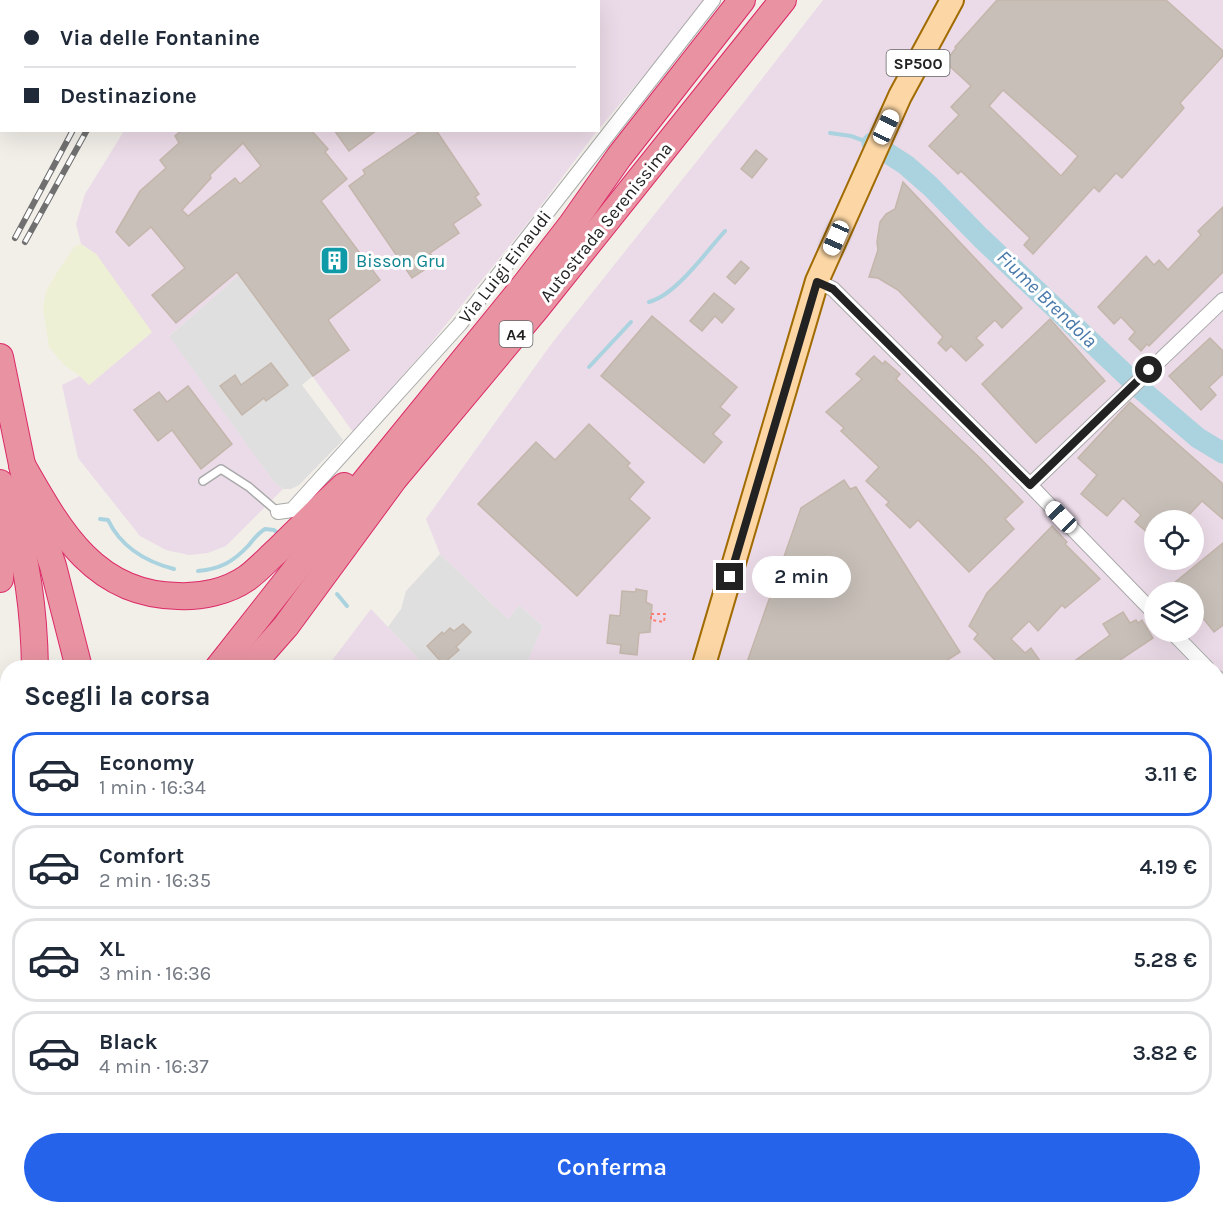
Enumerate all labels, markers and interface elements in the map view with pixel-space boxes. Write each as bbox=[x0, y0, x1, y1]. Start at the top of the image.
text: Via delle Fontanine bbox=[60, 25, 260, 51]
road number: SP500 bbox=[886, 50, 950, 76]
text: Destinazione bbox=[60, 83, 197, 109]
car bbox=[870, 107, 902, 147]
street label: Autostrada Serenissima bbox=[535, 138, 677, 306]
street label: Via Luigi Einaudi bbox=[454, 206, 556, 328]
car bbox=[820, 218, 852, 258]
building icon: Bisson Gru bbox=[319, 245, 351, 277]
water label: Fiume Brendola bbox=[992, 246, 1102, 352]
place label: Bisson Gru bbox=[356, 250, 445, 272]
road number: A4 bbox=[500, 321, 532, 347]
route start bbox=[1135, 356, 1162, 383]
car bbox=[1042, 498, 1080, 536]
map controls bbox=[1144, 510, 1204, 642]
button: locate bbox=[1144, 510, 1204, 570]
callout: 2 min bbox=[751, 556, 850, 598]
route end bbox=[716, 563, 743, 590]
text: 2 min bbox=[774, 565, 829, 588]
button: layers bbox=[1144, 582, 1204, 642]
text: Scegli la corsa bbox=[24, 680, 211, 712]
icon: car bbox=[27, 747, 81, 801]
text: Economy bbox=[99, 750, 194, 776]
text: 3.11 € bbox=[1144, 761, 1197, 787]
text: 1 min · 16:34 bbox=[99, 776, 206, 799]
icon: car bbox=[27, 840, 81, 894]
text: Comfort bbox=[99, 843, 184, 869]
text: 4.19 € bbox=[1139, 854, 1197, 880]
text: 2 min · 16:35 bbox=[99, 869, 211, 892]
icon: car bbox=[27, 933, 81, 987]
text: XL bbox=[99, 936, 125, 962]
text: 5.28 € bbox=[1133, 947, 1197, 973]
text: 3 min · 16:36 bbox=[99, 962, 211, 985]
icon: car bbox=[27, 1026, 81, 1080]
text: Black bbox=[99, 1029, 158, 1055]
text: 3.82 € bbox=[1133, 1040, 1197, 1066]
text: 4 min · 16:37 bbox=[99, 1055, 209, 1078]
button: Conferma bbox=[24, 1133, 1200, 1202]

